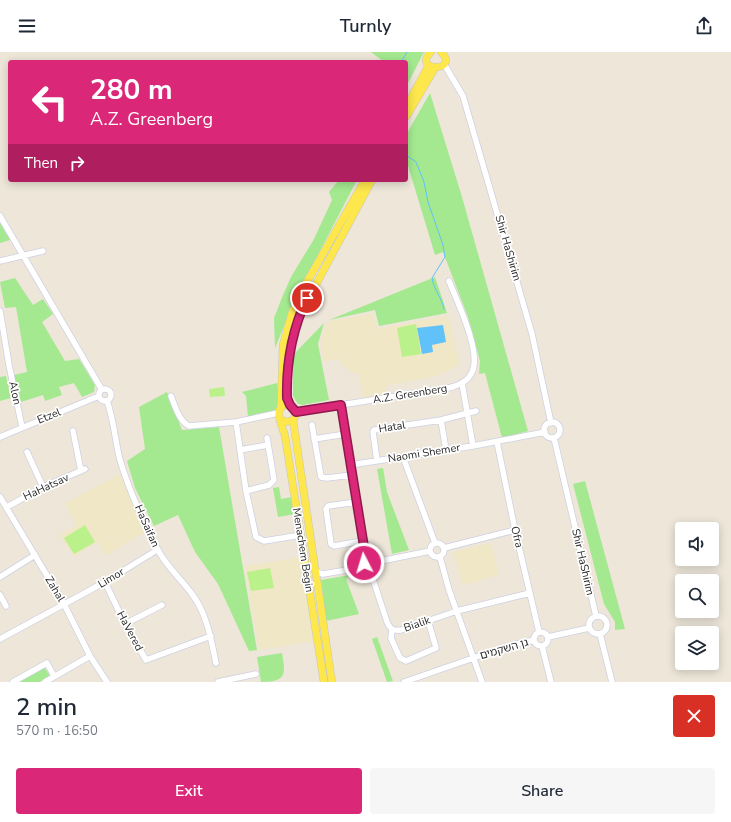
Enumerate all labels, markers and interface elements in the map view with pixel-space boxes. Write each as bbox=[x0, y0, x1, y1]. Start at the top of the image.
text: Turnly bbox=[340, 14, 391, 38]
icon: menu bbox=[16, 15, 38, 37]
icon: share bbox=[693, 15, 715, 37]
text: 280 m bbox=[90, 71, 173, 109]
icon: left bbox=[24, 76, 76, 128]
text: A.Z. Greenberg bbox=[90, 107, 213, 131]
icon: right bbox=[66, 152, 88, 174]
text: Then bbox=[24, 153, 58, 173]
street label: Shir HaShirim bbox=[491, 213, 525, 283]
pin bbox=[290, 281, 324, 315]
icon: arrive bbox=[296, 287, 318, 309]
street label: Alon bbox=[5, 380, 25, 406]
street label: A.Z. Greenberg bbox=[372, 381, 448, 407]
street label: Etzel bbox=[35, 404, 64, 428]
street label: Hatal bbox=[377, 417, 407, 437]
street label: Naomi Shemer bbox=[387, 440, 461, 466]
street label: HaHatsav bbox=[21, 470, 72, 504]
street label: HaSaifan bbox=[131, 502, 163, 550]
street label: Menachem Begin bbox=[289, 507, 317, 593]
map controls bbox=[675, 522, 719, 670]
button: sound bbox=[675, 522, 719, 566]
street label: Ofra bbox=[507, 525, 527, 550]
street label: Shir HaShirim bbox=[568, 527, 598, 597]
position arrow bbox=[343, 542, 385, 584]
street label: Limor bbox=[95, 564, 127, 592]
street label: Zahal bbox=[41, 573, 69, 605]
button: search bbox=[675, 574, 719, 618]
street label: HaVered bbox=[113, 608, 147, 654]
street label: Bialik bbox=[402, 612, 433, 636]
button: layers bbox=[675, 626, 719, 670]
street label: גן השקמים bbox=[478, 635, 530, 663]
text: 2 min bbox=[16, 691, 77, 723]
button: close bbox=[673, 695, 715, 737]
text: 570 m · 16:50 bbox=[16, 722, 98, 740]
button: Exit bbox=[16, 768, 362, 814]
button: Share bbox=[370, 768, 715, 814]

